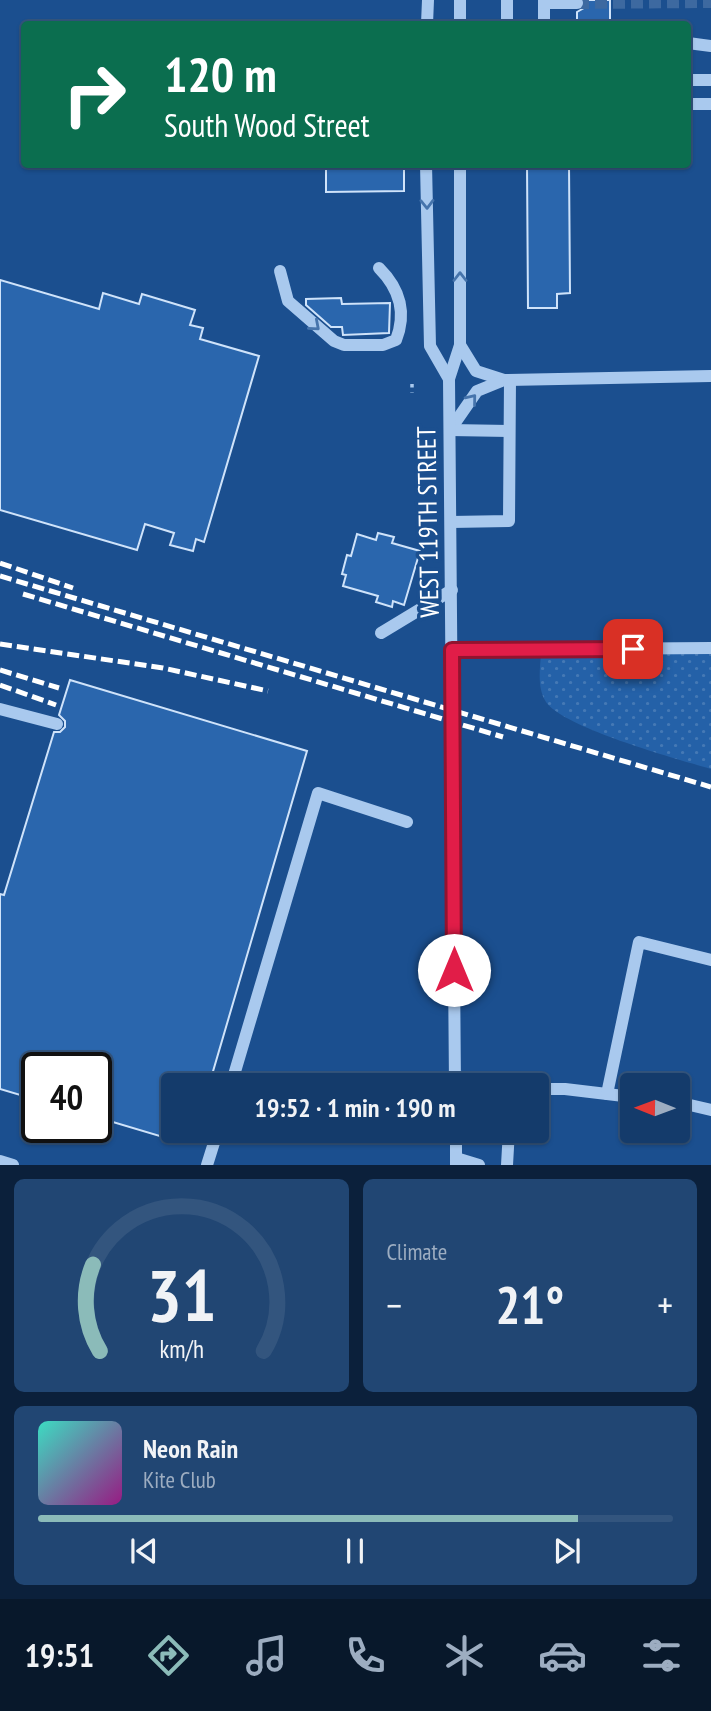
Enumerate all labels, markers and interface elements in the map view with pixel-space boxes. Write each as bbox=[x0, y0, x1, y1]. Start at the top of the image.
text: 120 m bbox=[164, 42, 277, 106]
icon: right bbox=[49, 49, 140, 140]
text: South Wood Street bbox=[164, 104, 369, 146]
one-way arrow bbox=[419, 199, 435, 209]
one-way arrow bbox=[452, 271, 468, 282]
one-way arrow bbox=[307, 318, 320, 330]
one-way arrow bbox=[464, 394, 477, 406]
street label: WEST 119TH STREET bbox=[409, 426, 446, 618]
pin bbox=[603, 619, 663, 679]
icon: arrive bbox=[614, 630, 652, 668]
position arrow bbox=[417, 933, 491, 1007]
speed limit sign: 40 bbox=[21, 1052, 112, 1143]
north arrow bbox=[620, 1073, 690, 1143]
map controls bbox=[620, 1073, 690, 1143]
text: 19:52 · 1 min · 190 m bbox=[255, 1091, 455, 1124]
text: Climate bbox=[387, 1237, 447, 1266]
text: 31 bbox=[146, 1248, 216, 1342]
text: 21° bbox=[495, 1271, 564, 1338]
text: − bbox=[387, 1280, 402, 1329]
text: + bbox=[657, 1280, 673, 1329]
text: km/h bbox=[159, 1333, 203, 1365]
text: Neon Rain bbox=[143, 1432, 238, 1465]
text: Kite Club bbox=[143, 1465, 216, 1494]
icon: previous bbox=[125, 1532, 163, 1570]
icon: pause bbox=[336, 1532, 374, 1570]
icon: next bbox=[548, 1532, 586, 1570]
icon: directions bbox=[144, 1631, 193, 1680]
icon: music bbox=[242, 1631, 291, 1680]
icon: phone bbox=[341, 1631, 390, 1680]
icon: climate bbox=[440, 1631, 489, 1680]
icon: car bbox=[538, 1631, 587, 1680]
icon: filters bbox=[637, 1631, 686, 1680]
text: 19:51 bbox=[25, 1634, 94, 1676]

